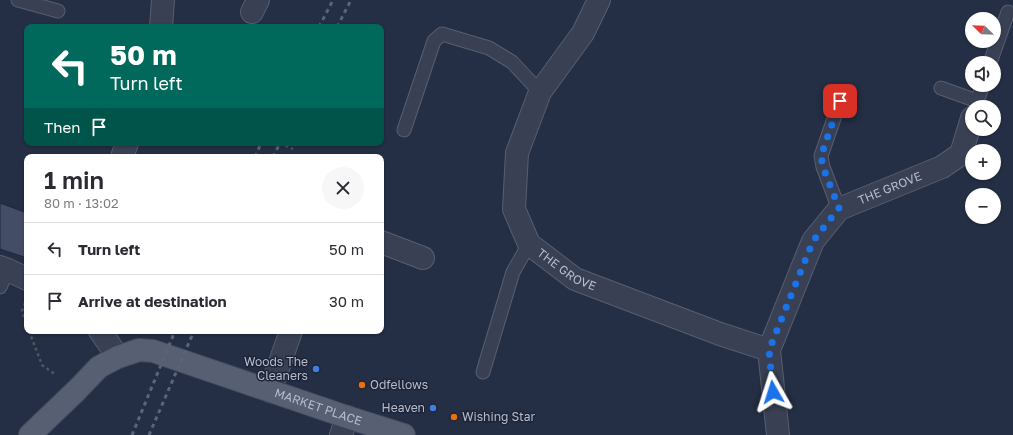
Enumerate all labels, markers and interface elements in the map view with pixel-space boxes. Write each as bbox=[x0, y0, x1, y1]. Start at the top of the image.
north arrow bbox=[965, 12, 1001, 48]
map controls bbox=[965, 12, 1001, 224]
text: 50 m bbox=[110, 38, 177, 71]
icon: left bbox=[44, 40, 96, 92]
button: sound bbox=[965, 56, 1001, 92]
text: Turn left bbox=[110, 72, 183, 94]
pin bbox=[823, 84, 857, 118]
icon: arrive bbox=[829, 90, 851, 112]
button: search bbox=[965, 100, 1001, 136]
icon: arrive bbox=[88, 116, 110, 138]
text: Then bbox=[44, 118, 80, 136]
button: + bbox=[965, 144, 1001, 180]
text: 1 min bbox=[44, 165, 104, 194]
button: close bbox=[322, 167, 364, 209]
street label: THE GROVE bbox=[855, 168, 924, 208]
button: − bbox=[965, 188, 1001, 224]
text: 80 m · 13:02 bbox=[44, 195, 119, 211]
icon: left bbox=[44, 238, 66, 260]
text: Turn left bbox=[78, 240, 140, 258]
text: 50 m bbox=[329, 240, 364, 258]
street label: THE GROVE bbox=[534, 245, 598, 293]
icon: arrive bbox=[44, 290, 66, 312]
text: Arrive at destination bbox=[78, 292, 227, 310]
text: 30 m bbox=[329, 292, 364, 310]
place label: Woods The Cleaners bbox=[244, 354, 308, 383]
marker: Woods The Cleaners bbox=[311, 364, 321, 374]
position arrow bbox=[752, 371, 794, 413]
place label: Odfellows bbox=[370, 377, 428, 392]
marker: Odfellows bbox=[357, 380, 367, 390]
street label: MARKET PLACE bbox=[273, 385, 364, 428]
place label: Heaven bbox=[382, 400, 425, 415]
marker: Heaven bbox=[428, 403, 438, 413]
place label: Wishing Star bbox=[462, 409, 535, 424]
marker: Wishing Star bbox=[449, 412, 459, 422]

